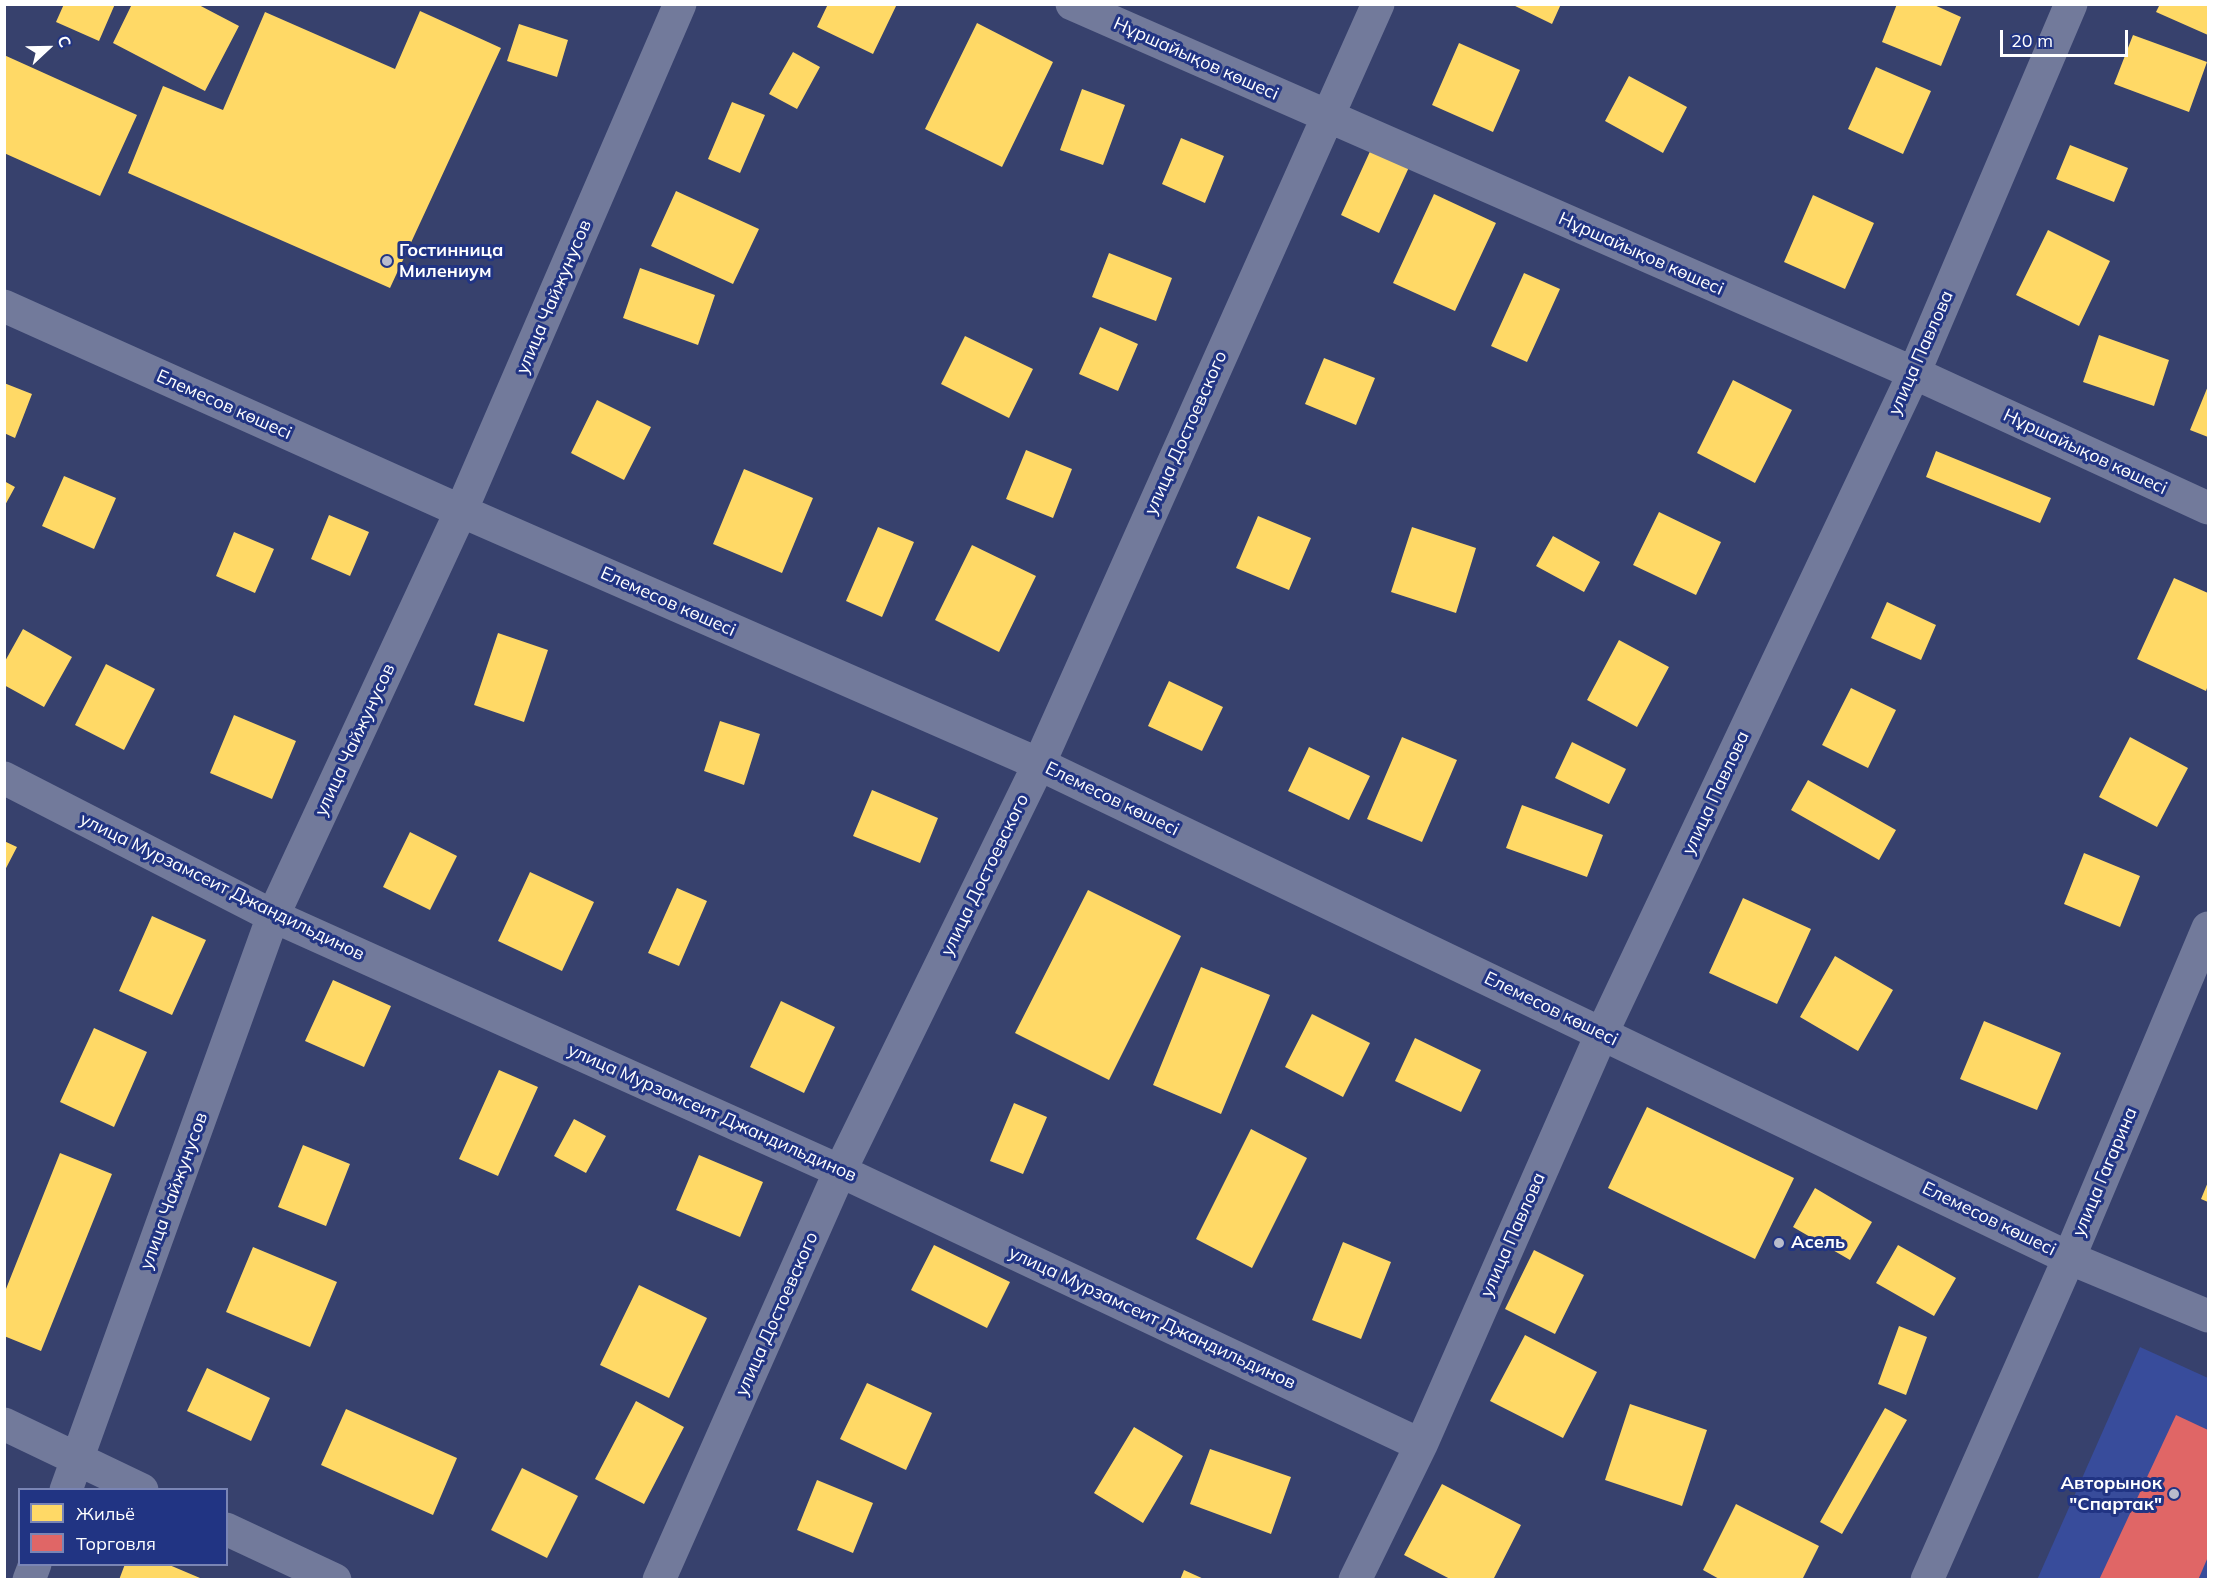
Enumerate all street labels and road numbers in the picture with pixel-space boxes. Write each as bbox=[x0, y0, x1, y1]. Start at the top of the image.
street label: Нұршайықов көшесі bbox=[1110, 13, 1282, 105]
street label: Нұршайықов көшесі bbox=[1555, 208, 1727, 300]
street label: улица Чайжунусов bbox=[512, 217, 596, 377]
street label: улица Павлова bbox=[1884, 287, 1958, 419]
street label: улица Достоевского bbox=[1140, 348, 1232, 518]
street label: Елемесов көшесі bbox=[153, 365, 295, 445]
street label: Нұршайықов көшесі bbox=[2000, 405, 2170, 499]
street label: Елемесов көшесі bbox=[597, 562, 739, 642]
street label: улица Чайжунусов bbox=[310, 660, 400, 820]
street label: улица Павлова bbox=[1678, 728, 1754, 858]
street label: Елемесов көшесі bbox=[1042, 757, 1182, 841]
street label: улица Достоевского bbox=[936, 791, 1034, 959]
street label: улица Мурзамсеит Джандильдинов bbox=[76, 808, 368, 966]
street label: Елемесов көшесі bbox=[1481, 967, 1621, 1051]
street label: улица Мурзамсеит Джандильдинов bbox=[564, 1039, 860, 1187]
street label: улица Гагарина bbox=[2068, 1104, 2142, 1240]
street label: улица Чайжунусов bbox=[136, 1110, 212, 1272]
street label: улица Павлова bbox=[1476, 1169, 1550, 1301]
street label: Елемесов көшесі bbox=[1919, 1177, 2059, 1261]
street label: улица Достоевского bbox=[731, 1229, 823, 1399]
street label: улица Мурзамсеит Джандильдинов bbox=[1005, 1242, 1299, 1394]

